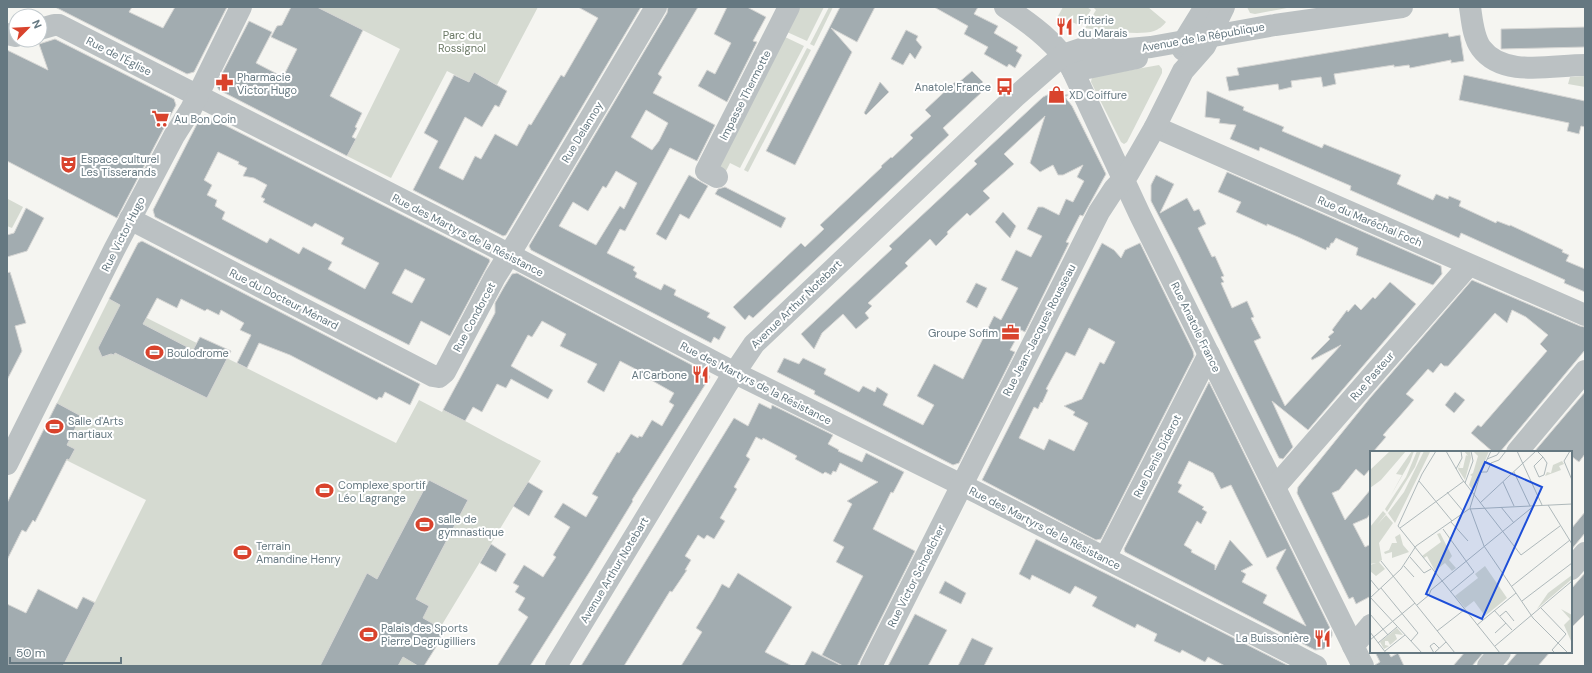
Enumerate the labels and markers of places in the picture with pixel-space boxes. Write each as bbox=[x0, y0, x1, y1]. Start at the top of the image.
place label: Friterie du Marais bbox=[1078, 13, 1128, 40]
restaurant icon: Friterie du Marais bbox=[1055, 16, 1075, 36]
place label: Pharmacie Victor Hugo bbox=[237, 70, 297, 97]
pharmacy icon: Pharmacie Victor Hugo bbox=[214, 73, 234, 93]
bus stop icon: Anatole France bbox=[994, 77, 1014, 97]
place label: Anatole France bbox=[914, 80, 991, 94]
shop icon: XD Coiffure bbox=[1046, 85, 1066, 105]
place label: XD Coiffure bbox=[1069, 88, 1127, 102]
supermarket icon: Au Bon Coin bbox=[151, 109, 171, 129]
place label: Au Bon Coin bbox=[174, 112, 236, 126]
place label: Espace culturel Les Tisserands bbox=[81, 152, 159, 179]
theatre icon: Espace culturel Les Tisserands bbox=[58, 155, 78, 175]
office icon: Groupe Sofim bbox=[1001, 323, 1021, 343]
place label: Groupe Sofim bbox=[928, 326, 998, 340]
sports icon: Boulodrome bbox=[144, 343, 164, 363]
place label: Boulodrome bbox=[167, 346, 229, 360]
restaurant icon: Al'Carbone bbox=[690, 365, 710, 385]
place label: Al'Carbone bbox=[632, 368, 687, 382]
place label: Salle d'Arts martiaux bbox=[68, 414, 124, 441]
sports icon: Salle d'Arts martiaux bbox=[45, 417, 65, 437]
place label: Complexe sportif Léo Lagrange bbox=[338, 478, 426, 505]
sports icon: Complexe sportif Léo Lagrange bbox=[315, 481, 335, 501]
place label: salle de gymnastique bbox=[438, 512, 504, 539]
sports icon: salle de gymnastique bbox=[415, 515, 435, 535]
place label: Terrain Amandine Henry bbox=[256, 539, 341, 566]
sports icon: Terrain Amandine Henry bbox=[233, 542, 253, 562]
place label: Palais des Sports Pierre Degrugilliers bbox=[381, 621, 476, 648]
sports icon: Palais des Sports Pierre Degrugilliers bbox=[358, 624, 378, 644]
restaurant icon: La Buissonière bbox=[1312, 628, 1332, 648]
place label: La Buissonière bbox=[1236, 631, 1309, 645]

